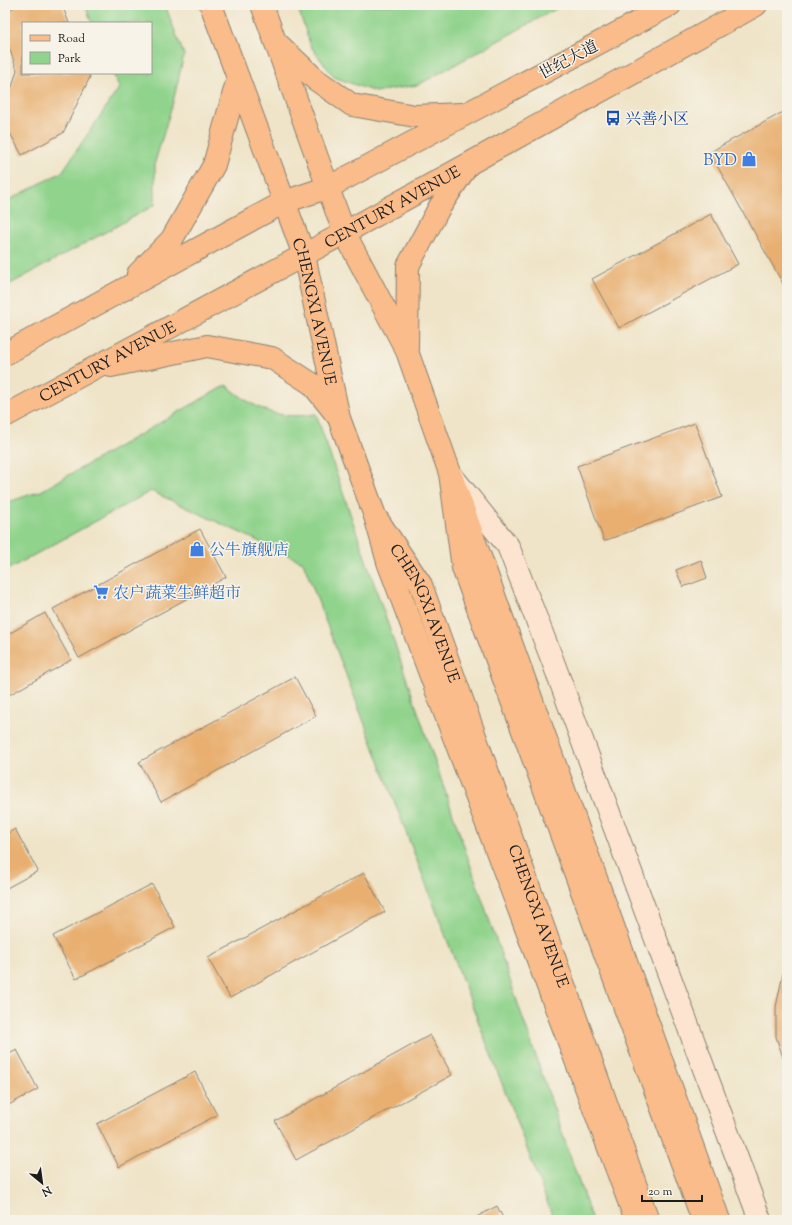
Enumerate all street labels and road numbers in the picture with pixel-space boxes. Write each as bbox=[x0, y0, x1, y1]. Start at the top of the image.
street label: 世纪大道 bbox=[536, 36, 603, 86]
street label: CENTURY AVENUE bbox=[321, 161, 466, 256]
street label: CHENGXI AVENUE bbox=[285, 235, 341, 388]
street label: CENTURY AVENUE bbox=[36, 317, 181, 410]
street label: CHENGXI AVENUE bbox=[383, 540, 464, 687]
street label: CHENGXI AVENUE bbox=[501, 842, 573, 992]

